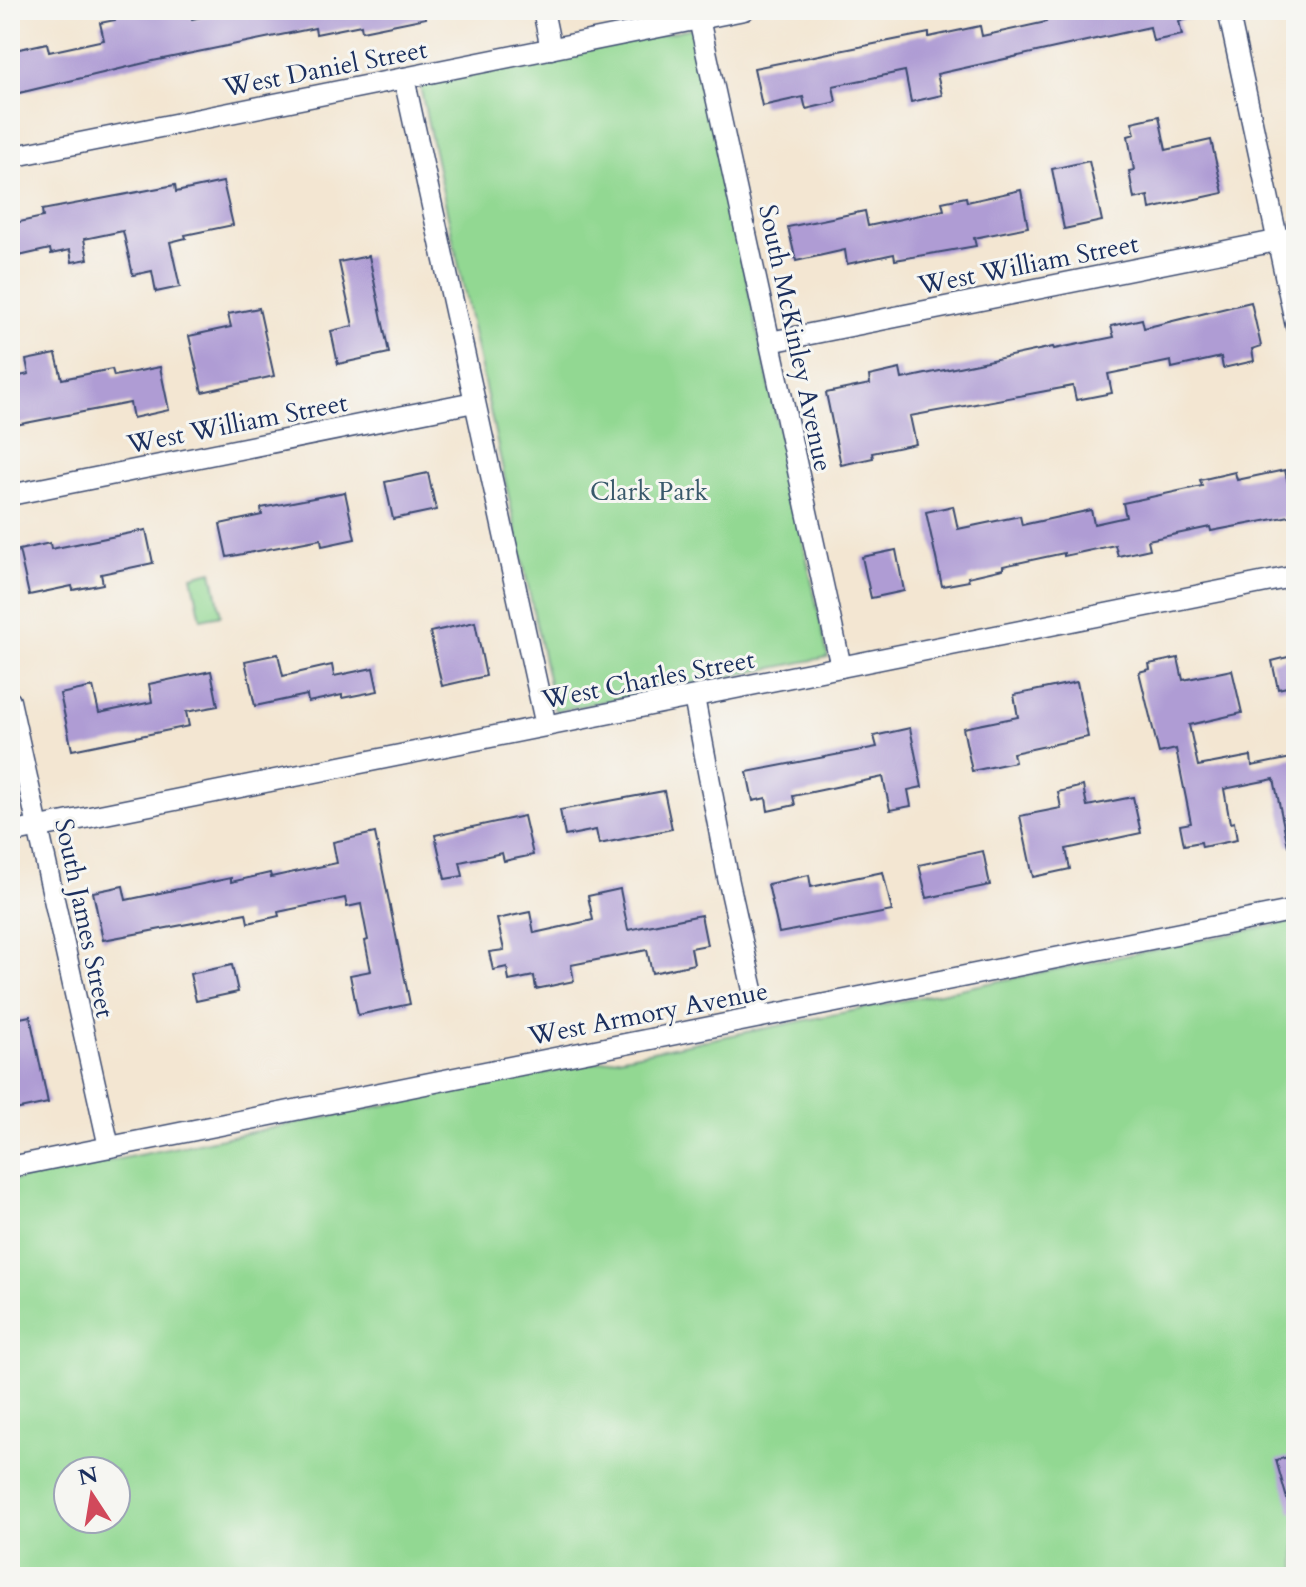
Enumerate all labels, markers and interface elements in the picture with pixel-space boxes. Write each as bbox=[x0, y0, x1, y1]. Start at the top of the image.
street label: West Daniel Street bbox=[219, 32, 430, 106]
street label: South McKinley Avenue bbox=[750, 201, 841, 475]
street label: West William Street bbox=[914, 226, 1141, 303]
street label: West William Street bbox=[123, 385, 350, 462]
park label: Clark Park bbox=[590, 474, 708, 509]
street label: West Charles Street bbox=[538, 642, 757, 717]
street label: South James Street bbox=[46, 815, 123, 1021]
street label: West Armory Avenue bbox=[525, 973, 771, 1054]
north arrow bbox=[52, 1455, 132, 1535]
text: N bbox=[76, 1460, 101, 1493]

